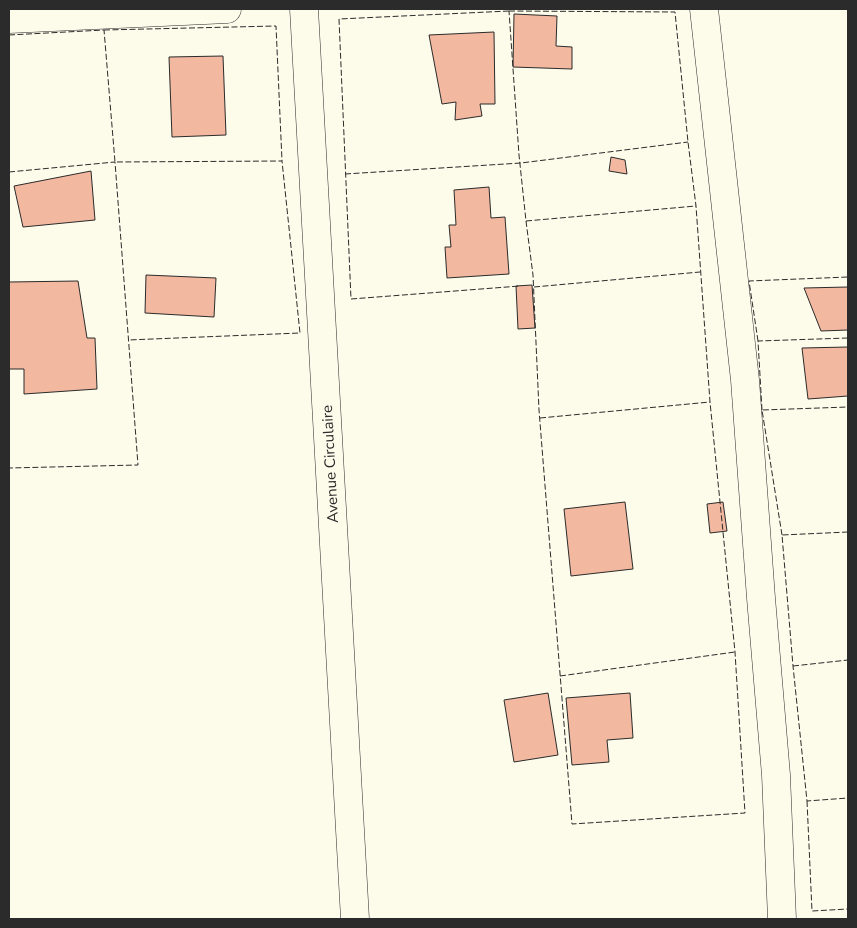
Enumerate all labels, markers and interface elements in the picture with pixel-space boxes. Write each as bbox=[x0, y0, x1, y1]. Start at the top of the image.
street label: Avenue Circulaire bbox=[317, 404, 343, 524]

